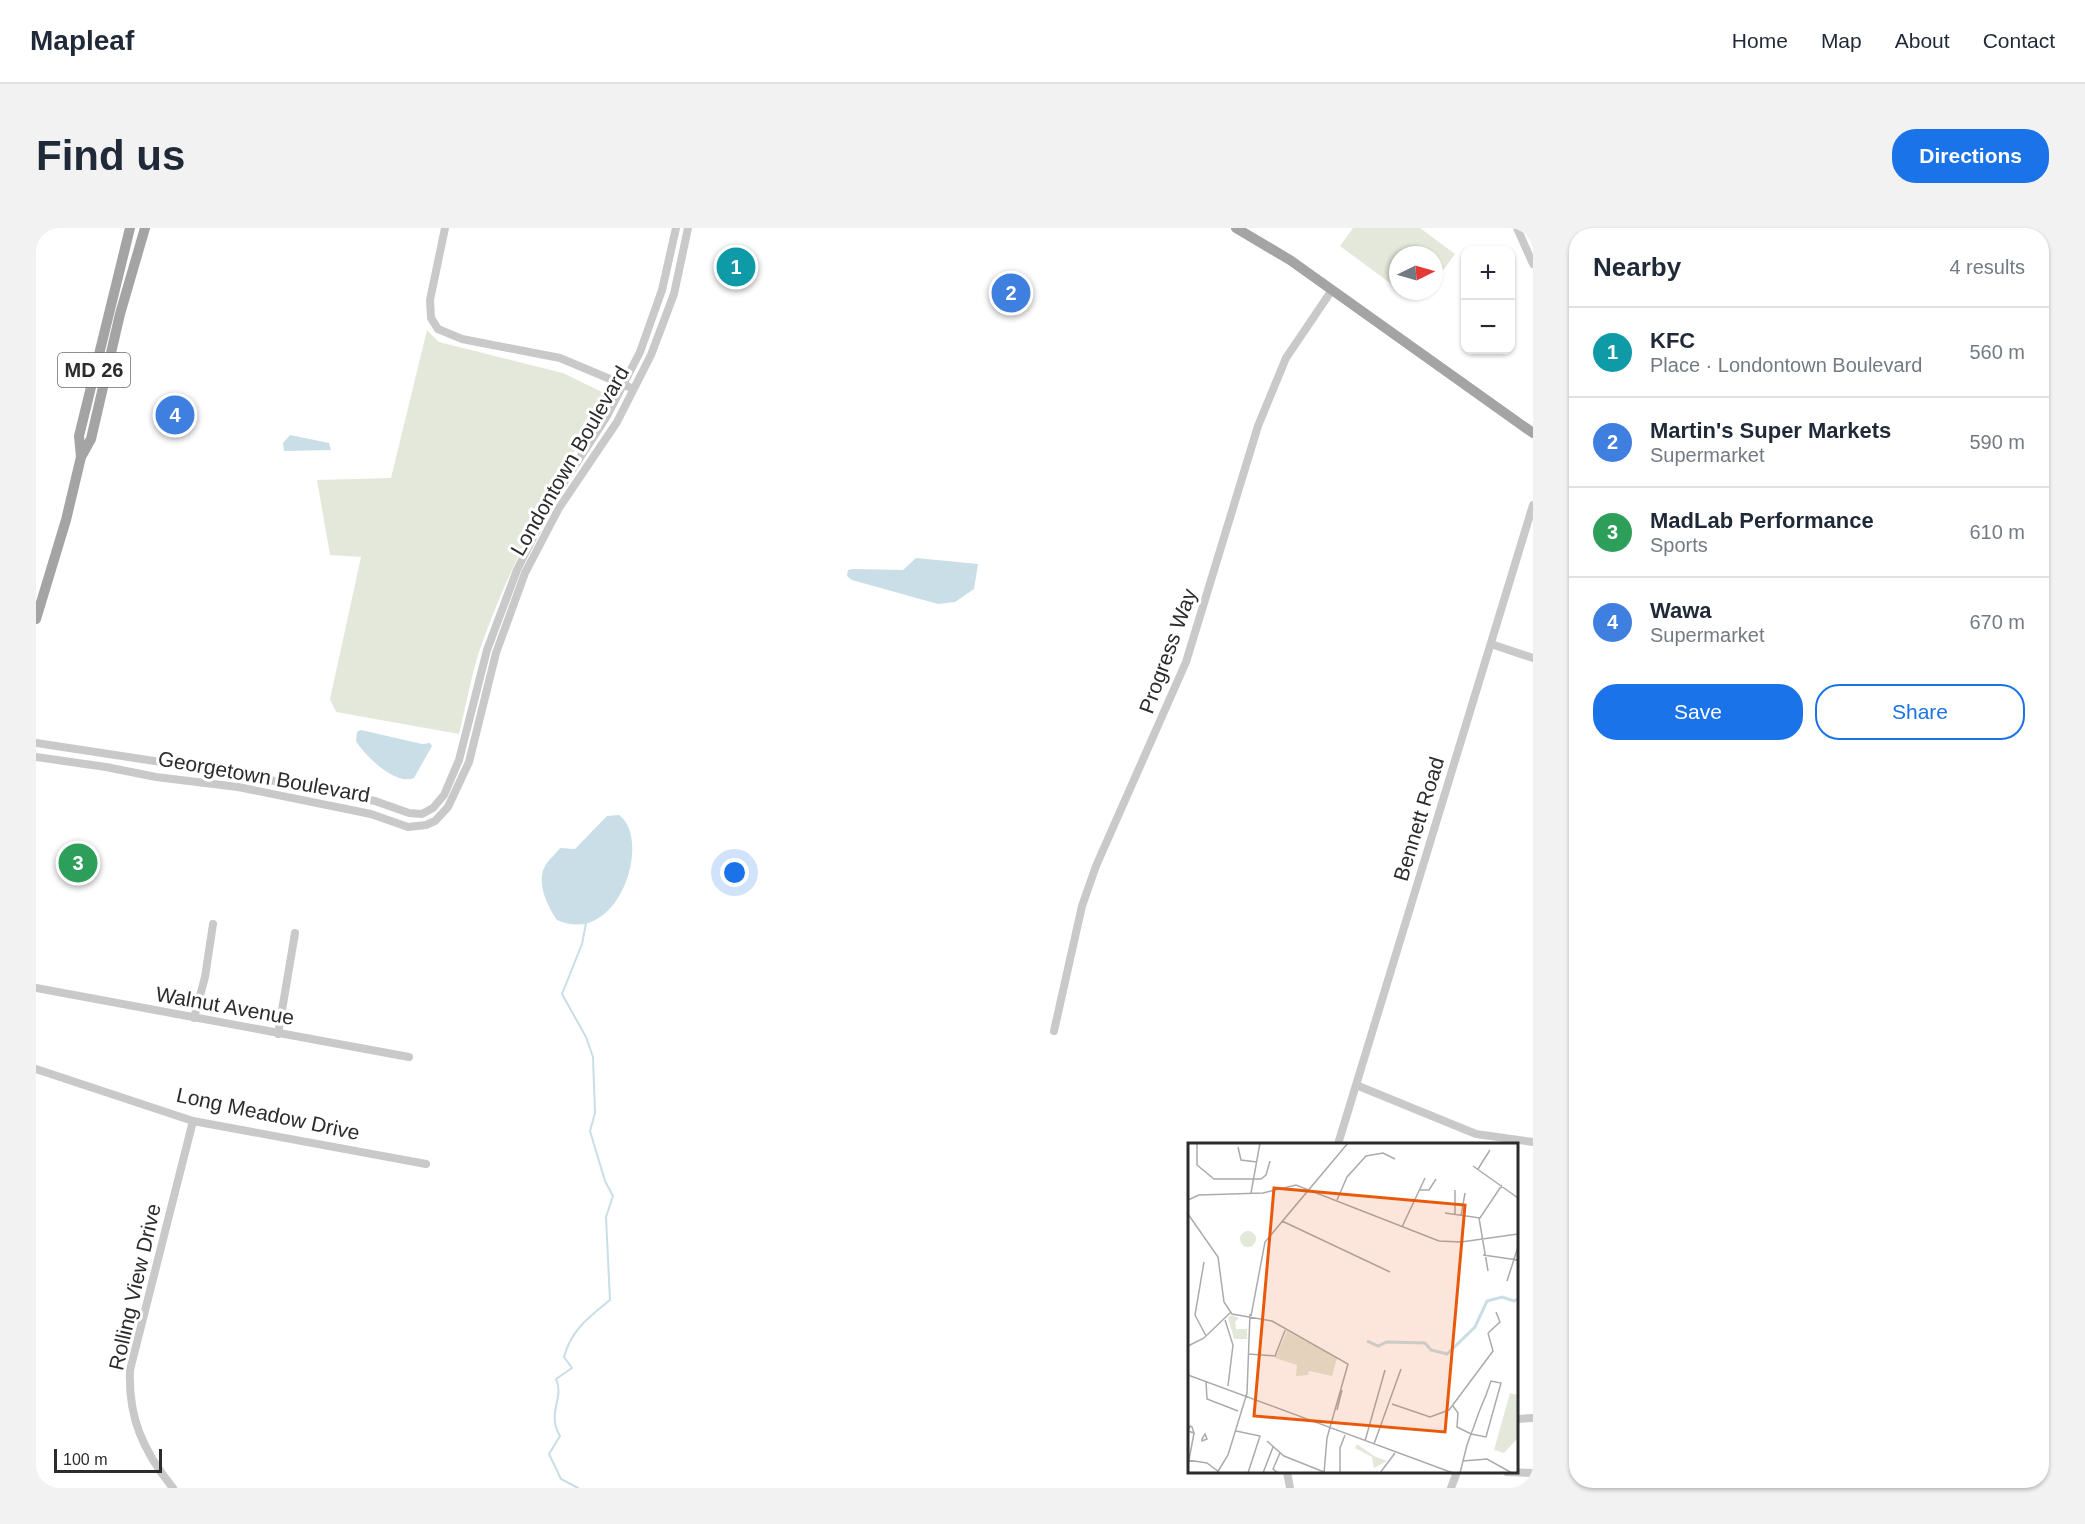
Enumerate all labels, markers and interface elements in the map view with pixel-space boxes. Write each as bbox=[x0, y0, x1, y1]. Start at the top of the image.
text: Mapleaf bbox=[30, 25, 134, 56]
text: Home bbox=[1732, 29, 1788, 52]
text: Map bbox=[1821, 29, 1862, 52]
text: About bbox=[1895, 29, 1950, 52]
text: Contact bbox=[1983, 29, 2055, 52]
button: Directions bbox=[1892, 129, 2049, 183]
text: Find us bbox=[36, 132, 185, 179]
pin: 1 bbox=[716, 244, 756, 290]
north arrow bbox=[1389, 246, 1443, 300]
map controls bbox=[1461, 246, 1515, 354]
button: + bbox=[1461, 246, 1515, 300]
text: Nearby bbox=[1593, 252, 1681, 282]
text: 4 results bbox=[1949, 256, 2025, 278]
pin: 2 bbox=[992, 270, 1030, 316]
button: − bbox=[1461, 300, 1515, 354]
text: KFC bbox=[1650, 328, 1695, 353]
text: 1 bbox=[1607, 341, 1618, 363]
text: 560 m bbox=[1969, 341, 2025, 363]
road number: MD 26 bbox=[58, 353, 130, 387]
text: Place · Londontown Boulevard bbox=[1650, 354, 1922, 376]
street label: Londontown Boulevard bbox=[506, 362, 633, 560]
pin: 4 bbox=[156, 392, 194, 438]
text: Martin's Super Markets bbox=[1650, 418, 1891, 443]
text: 2 bbox=[1607, 431, 1618, 453]
text: 590 m bbox=[1969, 431, 2025, 453]
text: Supermarket bbox=[1650, 444, 1765, 466]
text: MadLab Performance bbox=[1650, 508, 1874, 533]
text: 3 bbox=[1607, 521, 1618, 543]
text: 610 m bbox=[1969, 521, 2025, 543]
text: Sports bbox=[1650, 534, 1708, 556]
street label: Progress Way bbox=[1134, 585, 1201, 716]
text: Wawa bbox=[1650, 598, 1712, 623]
text: 4 bbox=[1607, 611, 1618, 633]
text: 670 m bbox=[1969, 611, 2025, 633]
text: Supermarket bbox=[1650, 624, 1765, 646]
button: Save bbox=[1593, 684, 1803, 740]
button: Share bbox=[1815, 684, 2025, 740]
street label: Georgetown Boulevard bbox=[156, 747, 372, 806]
street label: Bennett Road bbox=[1389, 754, 1448, 884]
pin: 3 bbox=[58, 840, 98, 886]
your location bbox=[720, 858, 749, 887]
street label: Walnut Avenue bbox=[154, 982, 296, 1029]
street label: Long Meadow Drive bbox=[174, 1083, 362, 1144]
inset map bbox=[1188, 1143, 1518, 1473]
street label: Rolling View Drive bbox=[104, 1201, 165, 1372]
scale bar bbox=[54, 1446, 162, 1474]
text: 100 m bbox=[63, 1451, 107, 1468]

